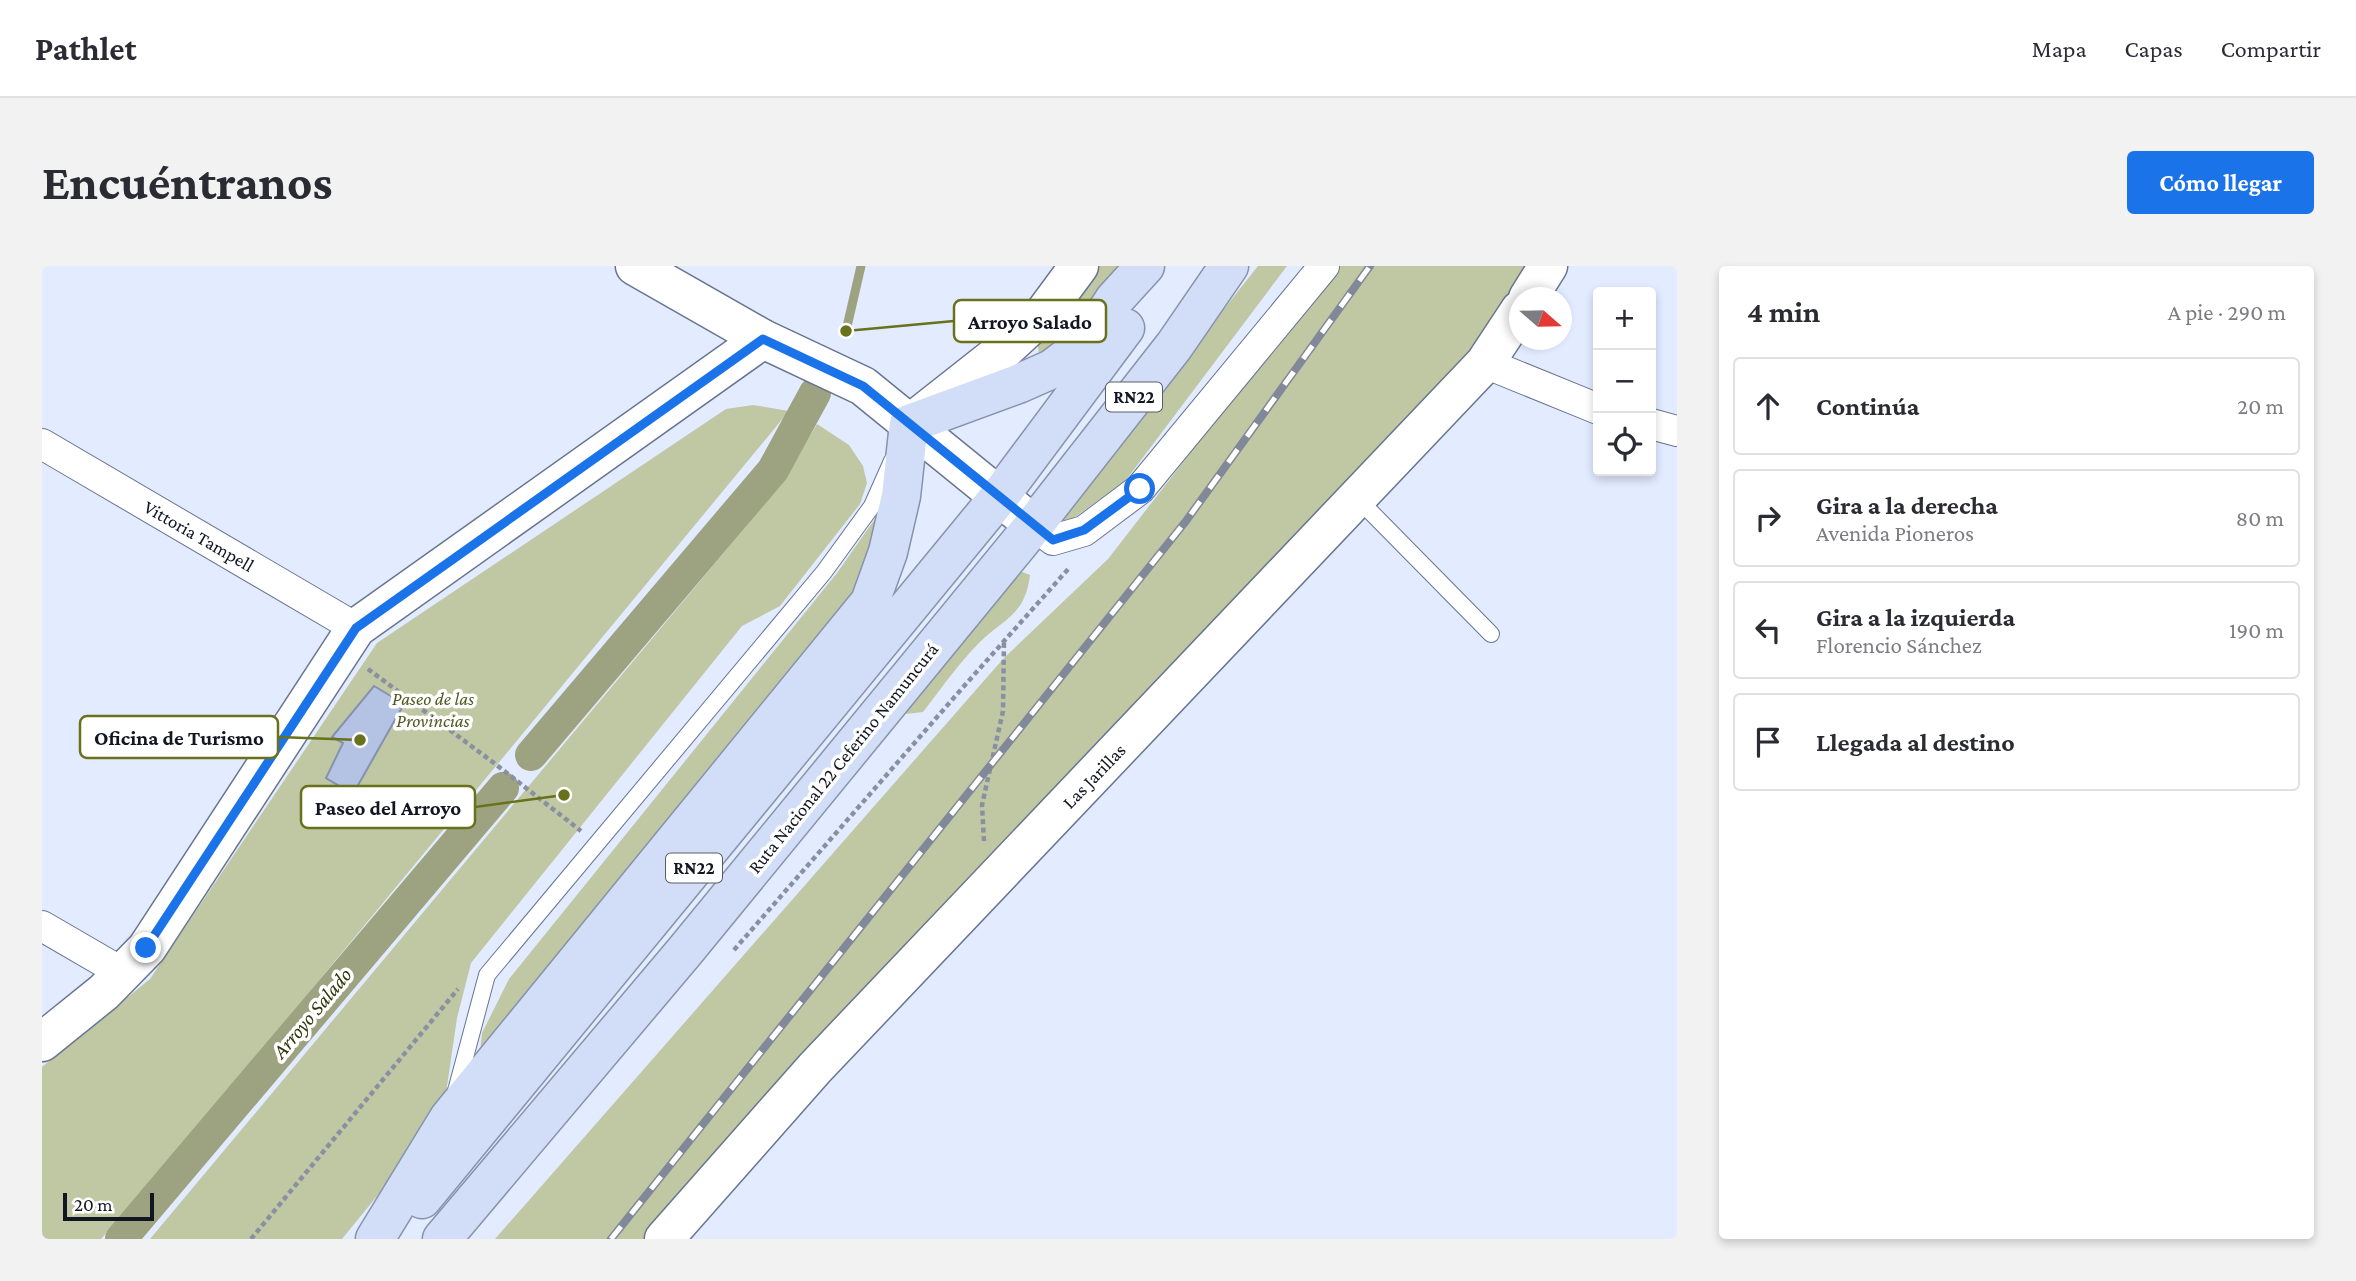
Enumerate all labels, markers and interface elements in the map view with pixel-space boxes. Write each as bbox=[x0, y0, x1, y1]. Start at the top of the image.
text: Pathlet bbox=[35, 30, 137, 67]
text: Mapa bbox=[2032, 35, 2087, 62]
text: Capas bbox=[2125, 35, 2183, 62]
text: Compartir bbox=[2221, 35, 2321, 62]
button: Cómo llegar bbox=[2127, 151, 2314, 214]
text: Encuéntranos bbox=[42, 155, 332, 210]
north arrow bbox=[1509, 287, 1572, 350]
map controls bbox=[1593, 287, 1656, 476]
button: + bbox=[1593, 287, 1656, 350]
text: 4 min bbox=[1747, 295, 1820, 328]
text: A pie · 290 m bbox=[2168, 299, 2286, 325]
callout: Arroyo Salado bbox=[954, 300, 1106, 342]
text: Arroyo Salado bbox=[967, 310, 1092, 334]
button: − bbox=[1593, 350, 1656, 413]
road number: RN22 bbox=[1106, 382, 1162, 412]
icon: ahead bbox=[1749, 387, 1787, 425]
text: Continúa bbox=[1816, 392, 1919, 421]
text: 20 m bbox=[2237, 393, 2284, 419]
button: locate bbox=[1593, 413, 1656, 476]
route start bbox=[1124, 473, 1155, 504]
text: Gira a la derecha bbox=[1816, 491, 1998, 520]
street label: Vittoria Tampell bbox=[140, 496, 258, 576]
icon: right bbox=[1749, 499, 1787, 537]
text: 80 m bbox=[2236, 505, 2284, 531]
text: Avenida Pioneros bbox=[1816, 520, 1974, 546]
text: Gira a la izquierda bbox=[1816, 603, 2015, 632]
icon: left bbox=[1749, 611, 1787, 649]
text: 190 m bbox=[2229, 617, 2284, 643]
text: Florencio Sánchez bbox=[1816, 632, 1982, 658]
street label: Ruta Nacional 22 Ceferino Namuncurá bbox=[744, 639, 942, 877]
park label: Paseo de las Provincias bbox=[392, 688, 474, 731]
callout: Oficina de Turismo bbox=[80, 716, 278, 758]
icon: arrive bbox=[1749, 723, 1787, 761]
text: Oficina de Turismo bbox=[94, 726, 264, 750]
text: Llegada al destino bbox=[1816, 728, 2015, 757]
street label: Las Jarillas bbox=[1058, 739, 1130, 813]
callout: Paseo del Arroyo bbox=[301, 786, 475, 828]
text: Paseo del Arroyo bbox=[315, 796, 461, 820]
road number: RN22 bbox=[666, 854, 722, 882]
route end bbox=[130, 932, 161, 963]
water label: Arroyo Salado bbox=[267, 963, 357, 1064]
scale bar bbox=[63, 1190, 154, 1222]
text: 20 m bbox=[74, 1194, 113, 1215]

